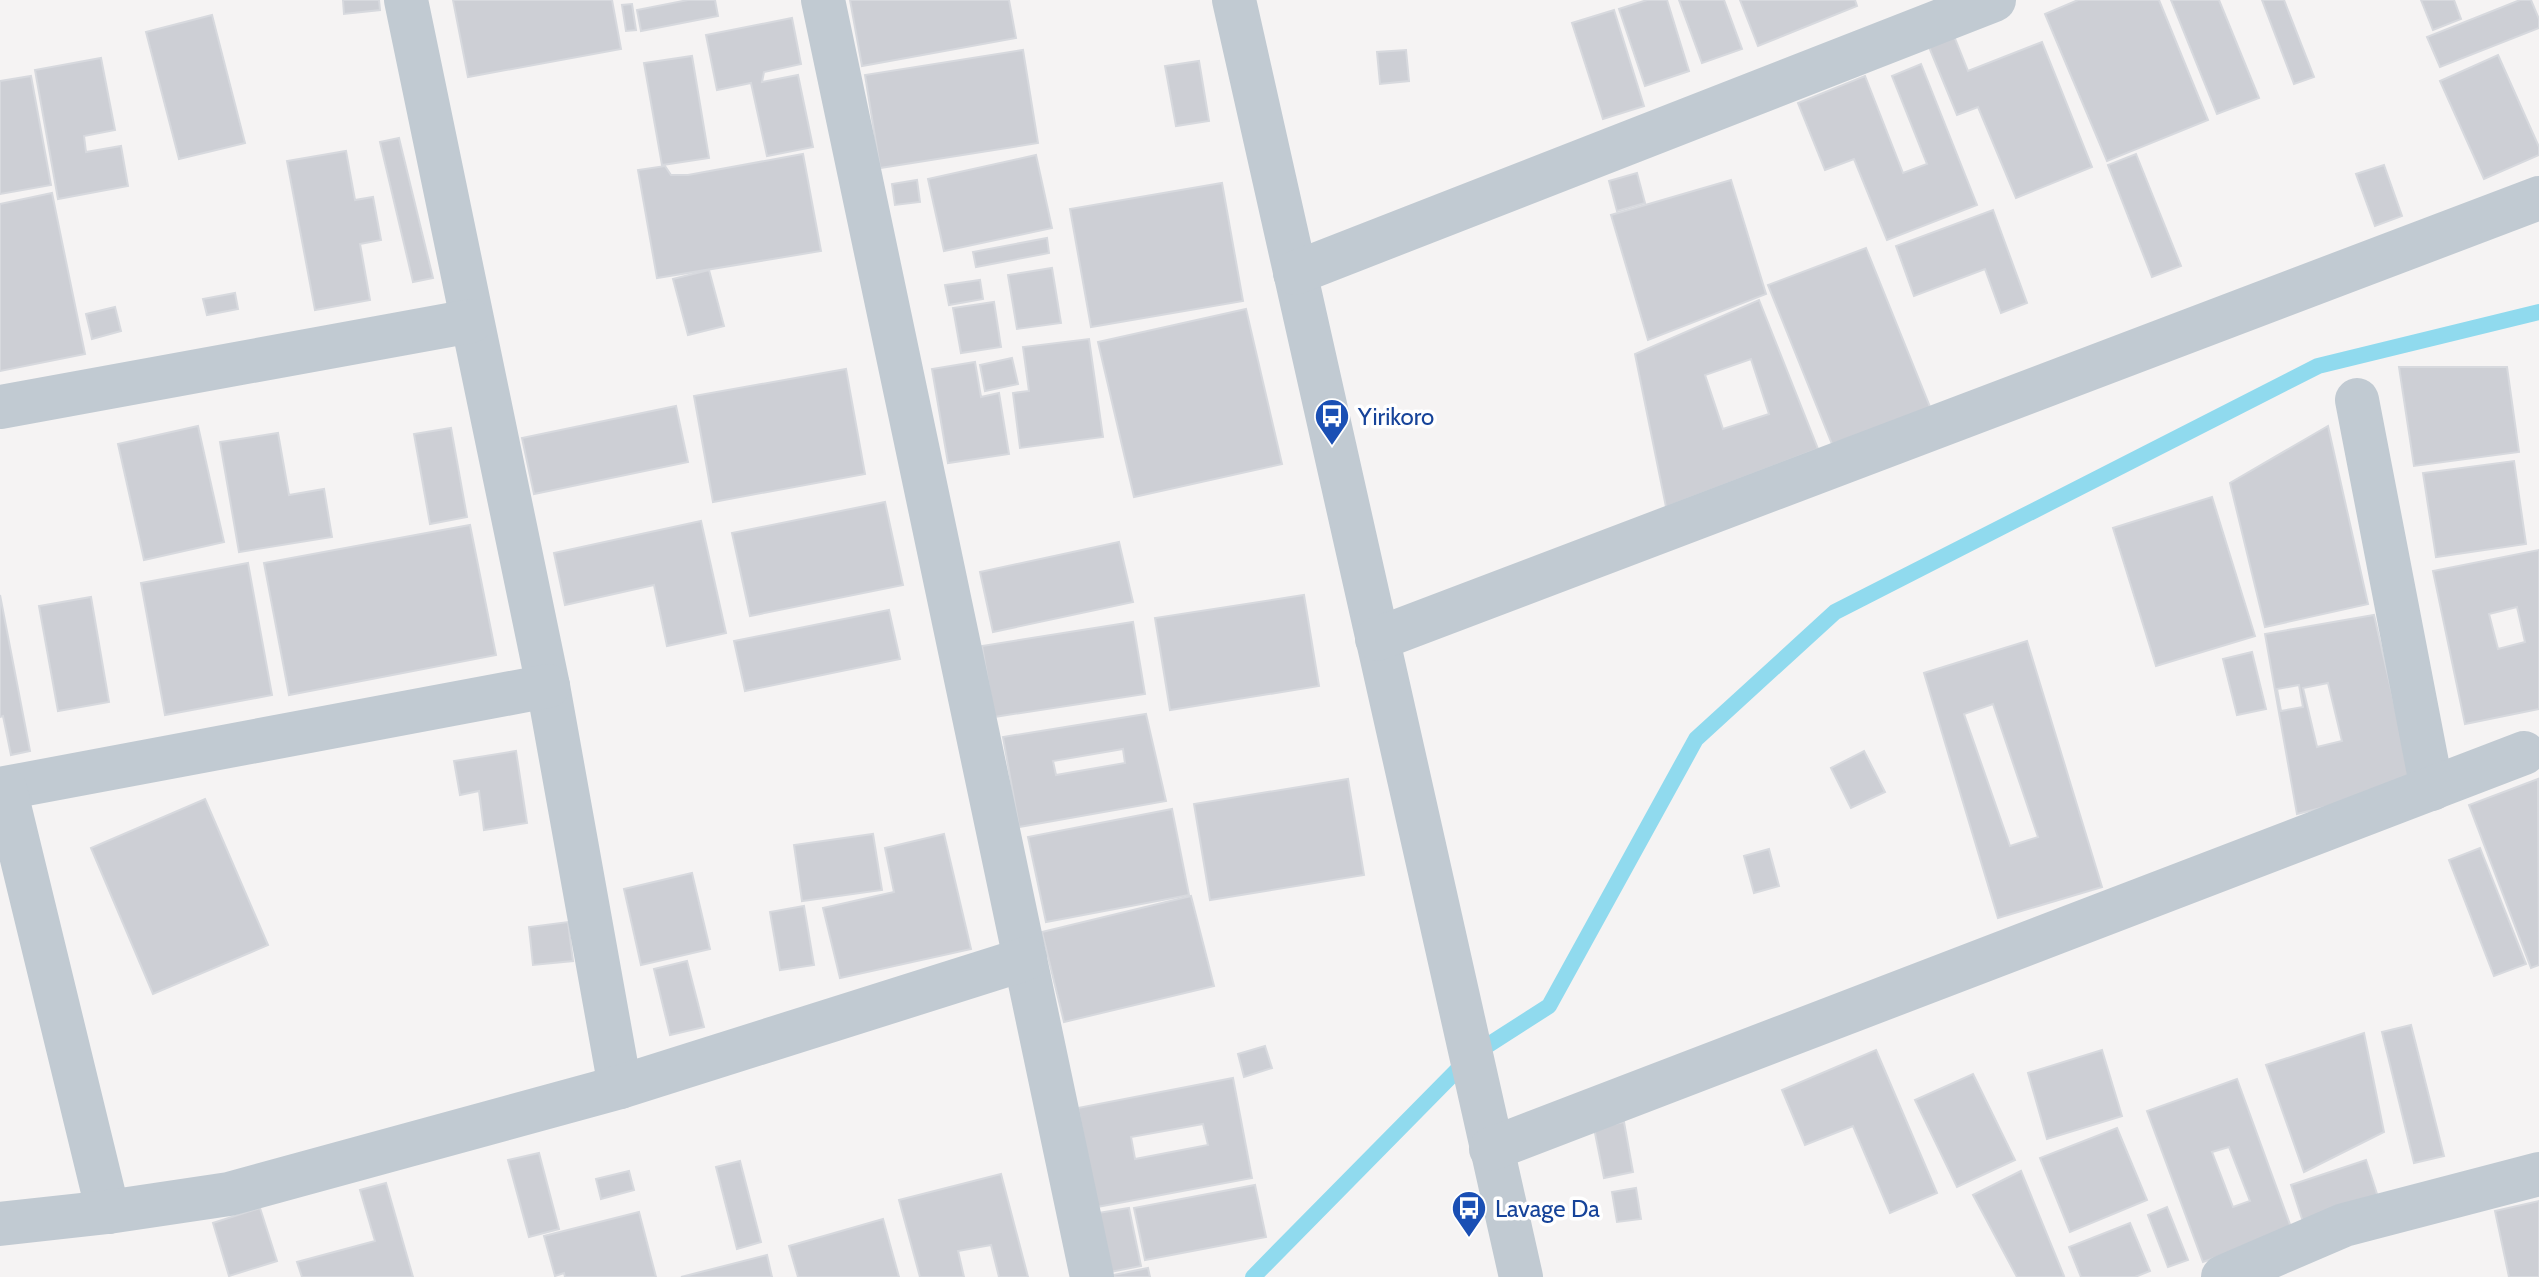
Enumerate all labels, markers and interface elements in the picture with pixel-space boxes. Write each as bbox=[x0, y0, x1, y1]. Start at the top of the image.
bus stop icon: Yirikoro bbox=[1313, 397, 1351, 447]
place label: Yirikoro bbox=[1357, 402, 1434, 431]
bus stop icon: Lavage Da bbox=[1450, 1189, 1488, 1239]
place label: Lavage Da bbox=[1495, 1194, 1600, 1223]

